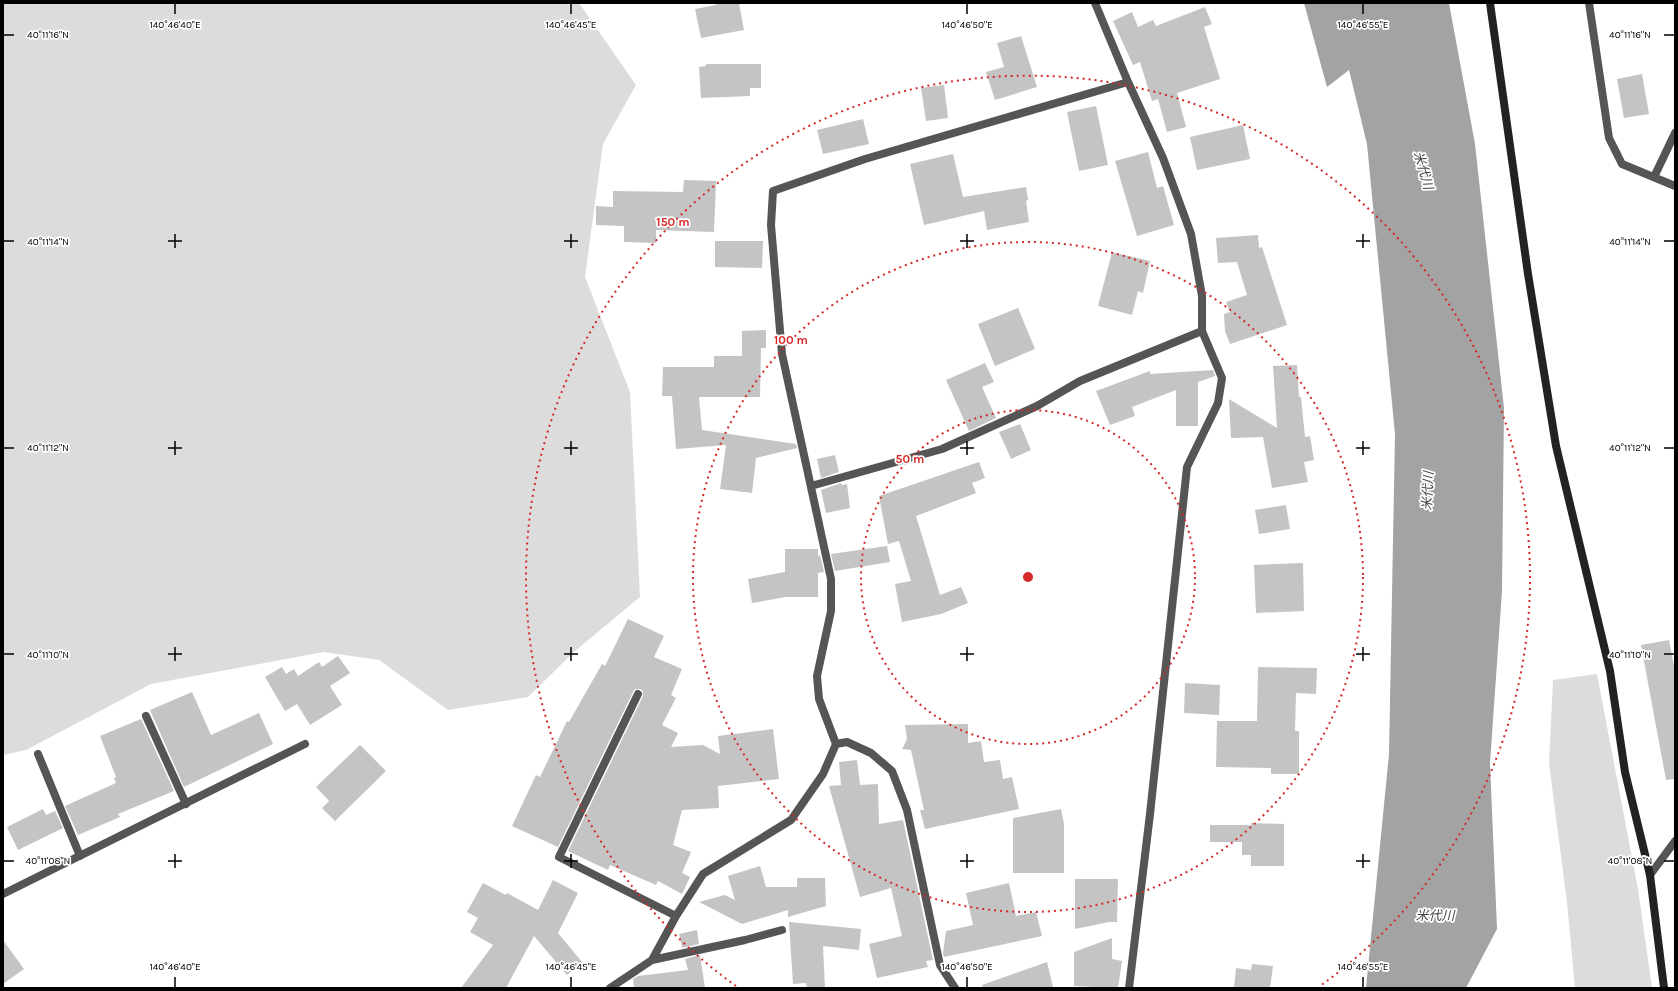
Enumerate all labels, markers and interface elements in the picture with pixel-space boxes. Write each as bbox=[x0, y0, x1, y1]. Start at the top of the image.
text: 140°46'40"E bbox=[149, 19, 201, 31]
text: 140°46'45"E bbox=[546, 19, 596, 31]
text: 140°46'50"E bbox=[941, 19, 993, 31]
text: 140°46'55"E bbox=[1338, 19, 1388, 31]
text: 40°11'16"N bbox=[27, 29, 69, 41]
text: 40°11'16"N bbox=[1609, 29, 1651, 41]
water label: 米代川 bbox=[1411, 149, 1437, 193]
text: 150 m bbox=[656, 215, 690, 229]
text: 40°11'14"N bbox=[27, 236, 69, 248]
text: 40°11'14"N bbox=[1609, 236, 1651, 248]
text: 100 m bbox=[774, 333, 808, 347]
text: 40°11'12"N bbox=[27, 442, 69, 454]
text: 40°11'12"N bbox=[1609, 442, 1651, 454]
text: 50 m bbox=[896, 452, 925, 466]
water label: 米代川 bbox=[1419, 469, 1436, 511]
centre of rings bbox=[1021, 570, 1035, 584]
text: 40°11'10"N bbox=[27, 649, 69, 661]
text: 40°11'10"N bbox=[1609, 649, 1651, 661]
text: 40°11'08"N bbox=[26, 855, 70, 867]
text: 40°11'08"N bbox=[1608, 855, 1652, 867]
water label: 米代川 bbox=[1415, 908, 1456, 923]
text: 140°46'40"E bbox=[149, 961, 201, 973]
text: 140°46'45"E bbox=[546, 961, 596, 973]
text: 140°46'50"E bbox=[941, 961, 993, 973]
text: 140°46'55"E bbox=[1338, 961, 1388, 973]

